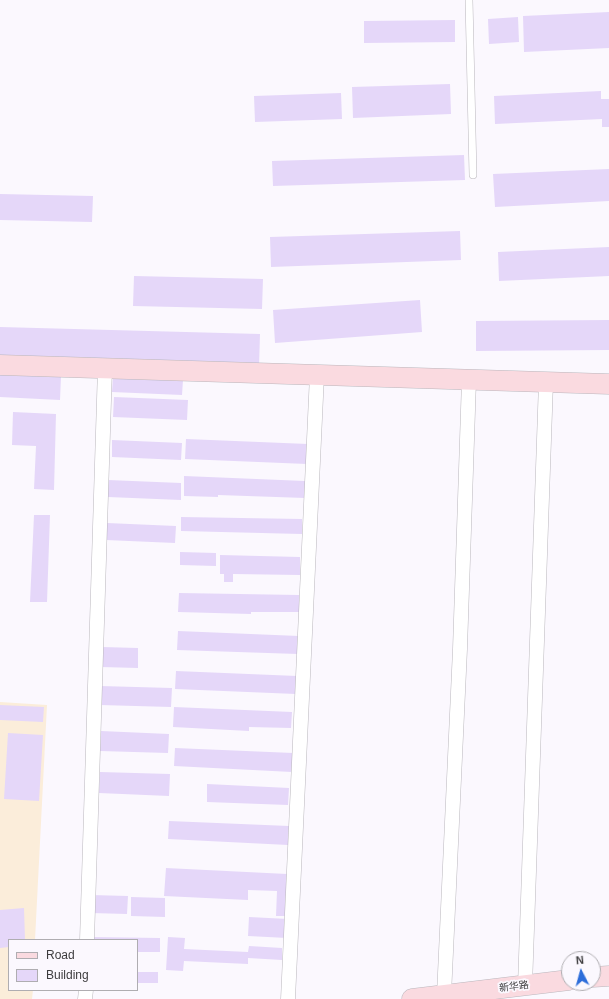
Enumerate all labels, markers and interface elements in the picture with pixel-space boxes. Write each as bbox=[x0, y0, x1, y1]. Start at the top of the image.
legend bbox=[8, 939, 138, 991]
text: Road bbox=[46, 948, 75, 962]
north arrow bbox=[561, 951, 601, 991]
text: N bbox=[575, 954, 584, 966]
text: Building bbox=[46, 968, 89, 982]
street label: 新华路 bbox=[498, 979, 530, 995]

